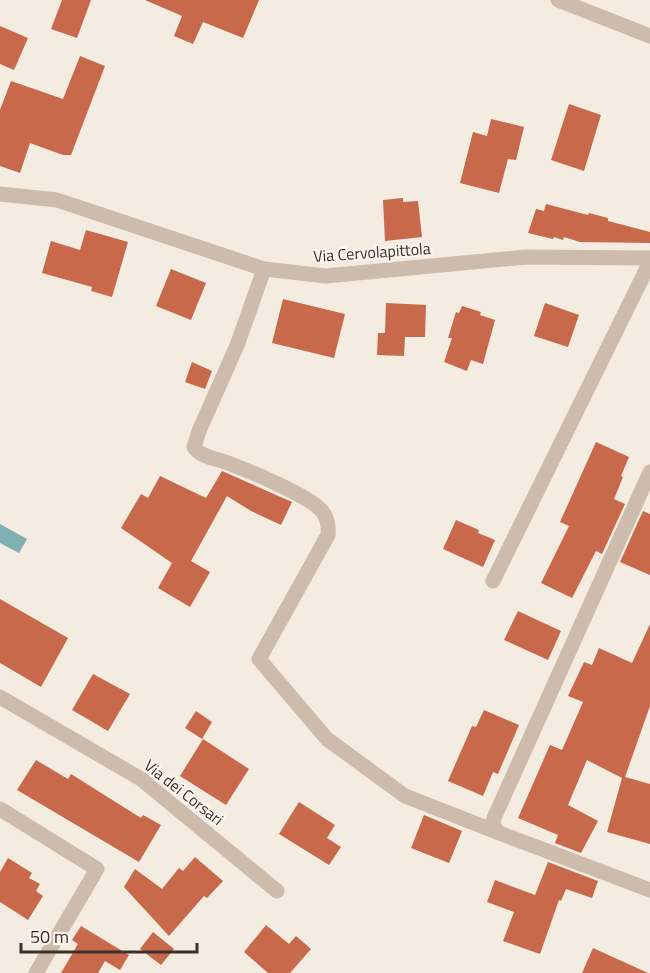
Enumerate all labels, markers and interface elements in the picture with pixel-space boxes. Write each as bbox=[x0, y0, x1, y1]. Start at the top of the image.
street label: Via Cervolapittola bbox=[313, 236, 431, 268]
street label: Via dei Corsari bbox=[139, 753, 229, 831]
scale bar bbox=[21, 916, 196, 954]
text: 50 m bbox=[30, 923, 69, 950]

